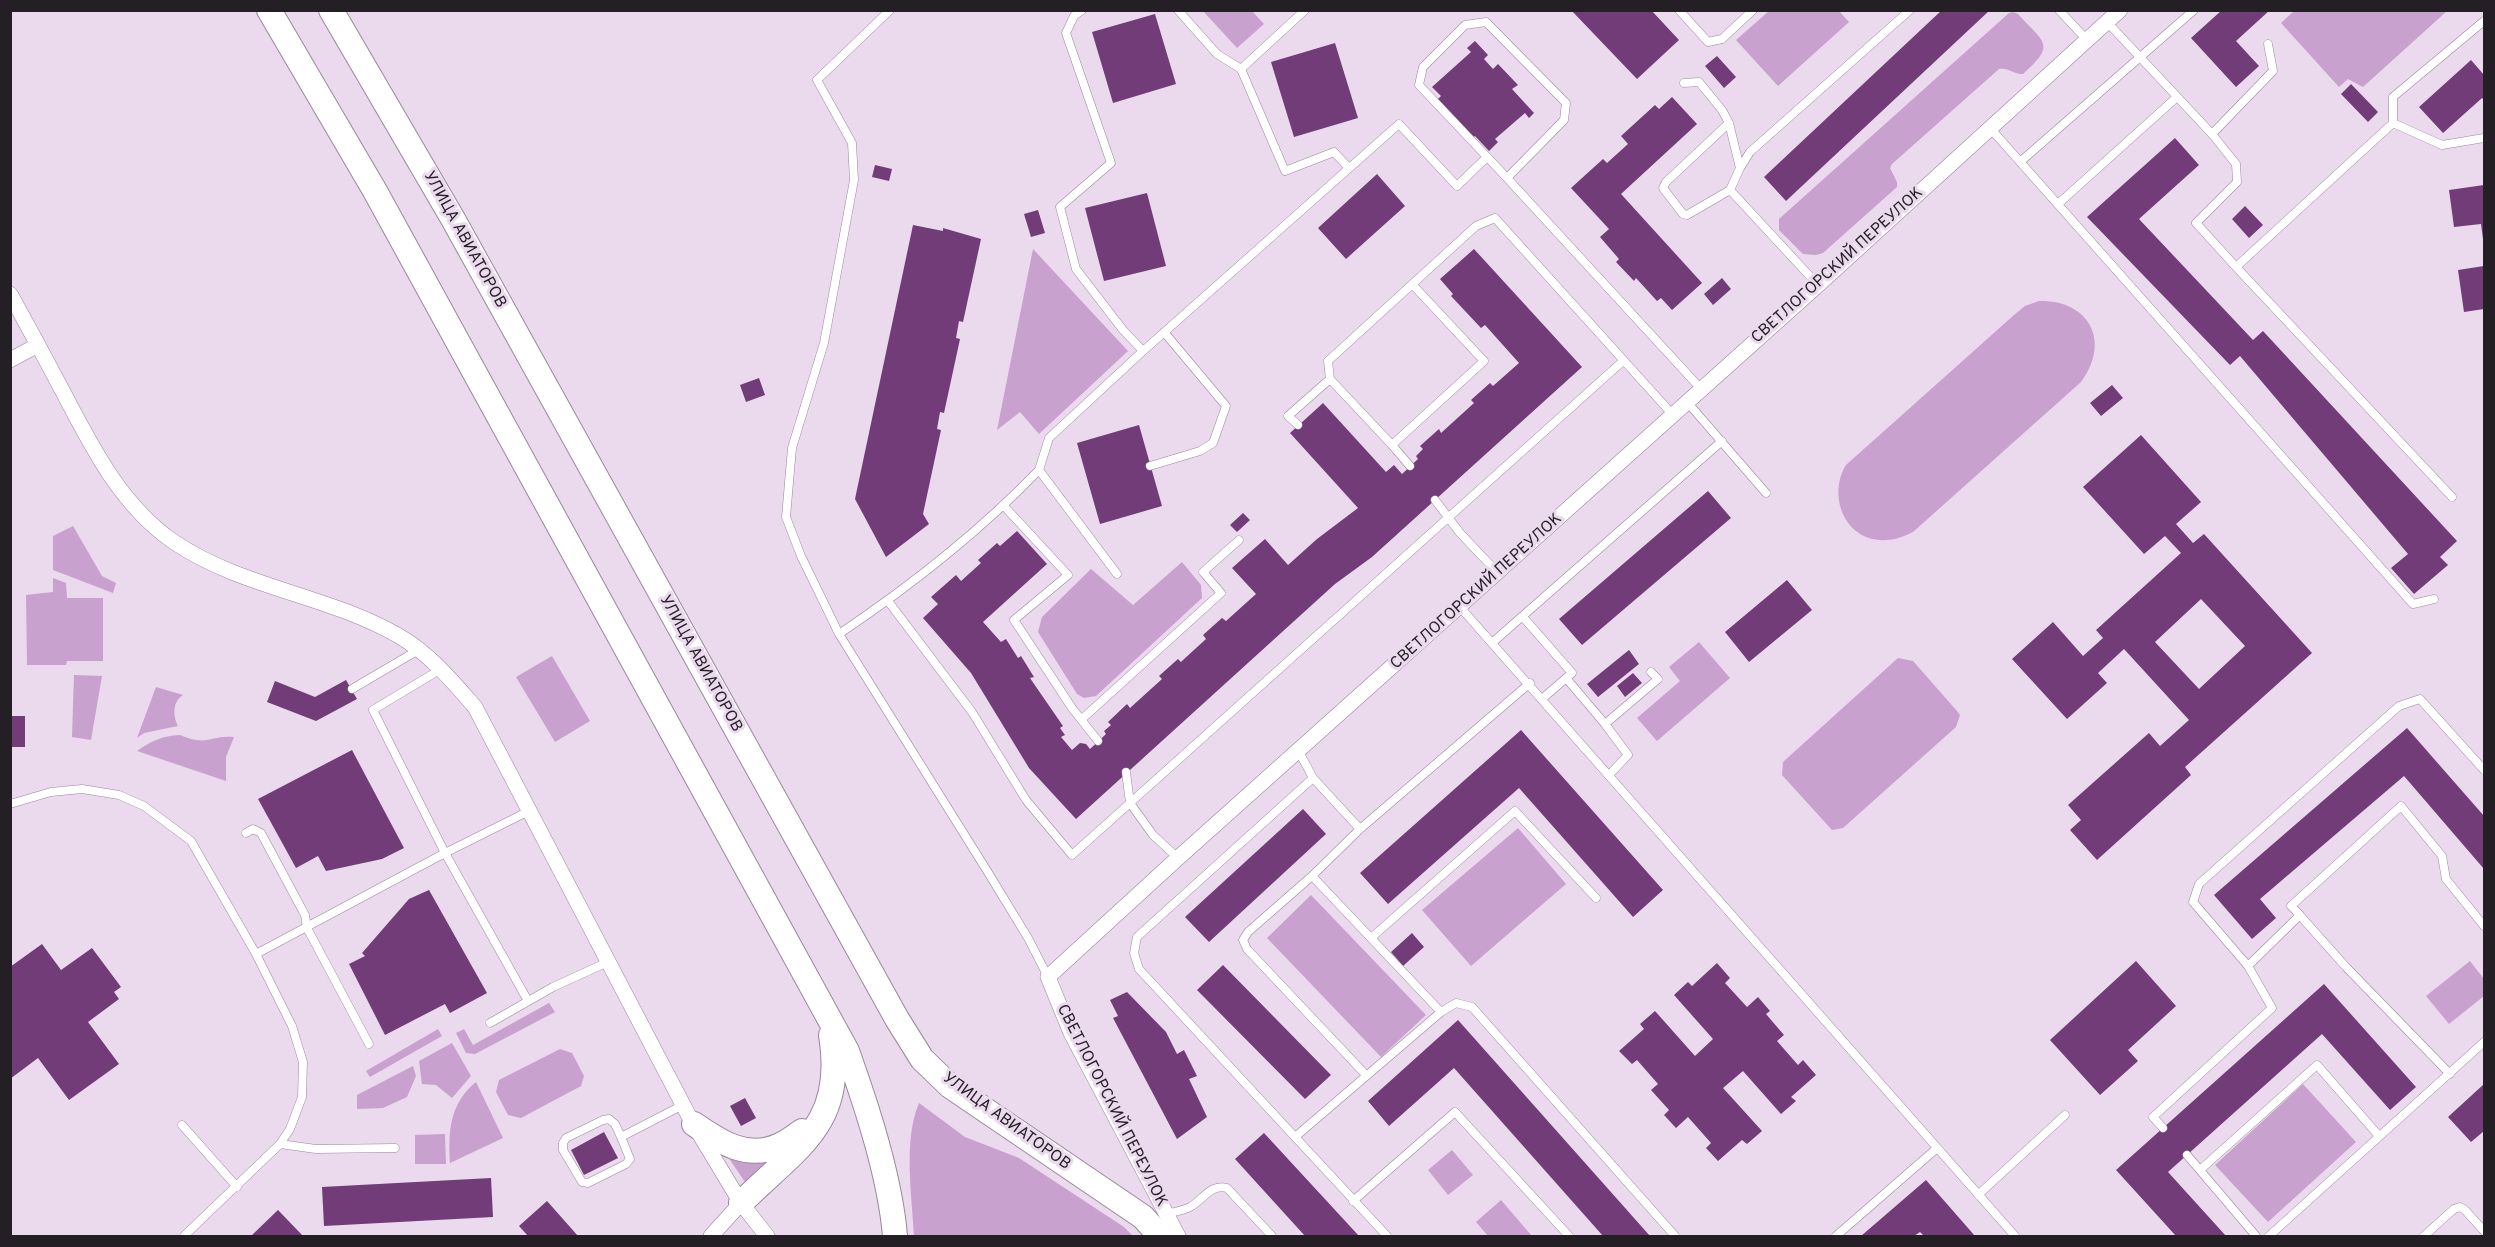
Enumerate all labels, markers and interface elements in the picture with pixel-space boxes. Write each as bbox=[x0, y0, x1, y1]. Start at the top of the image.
street label: УЛИЦА АВИАТОРОВ bbox=[418, 168, 510, 312]
street label: СВЕТЛОГОРСКИЙ ПЕРЕУЛОК bbox=[1748, 184, 1928, 348]
street label: СВЕТЛОГОРСКИЙ ПЕРЕУЛОК bbox=[1387, 510, 1567, 674]
street label: УЛИЦА АВИАТОРОВ bbox=[654, 592, 746, 736]
street label: СВЕТЛОГОРСКИЙ ПЕРЕУЛОК bbox=[1052, 1002, 1170, 1210]
street label: УЛИЦА АВИАТОРОВ bbox=[938, 1069, 1074, 1175]

